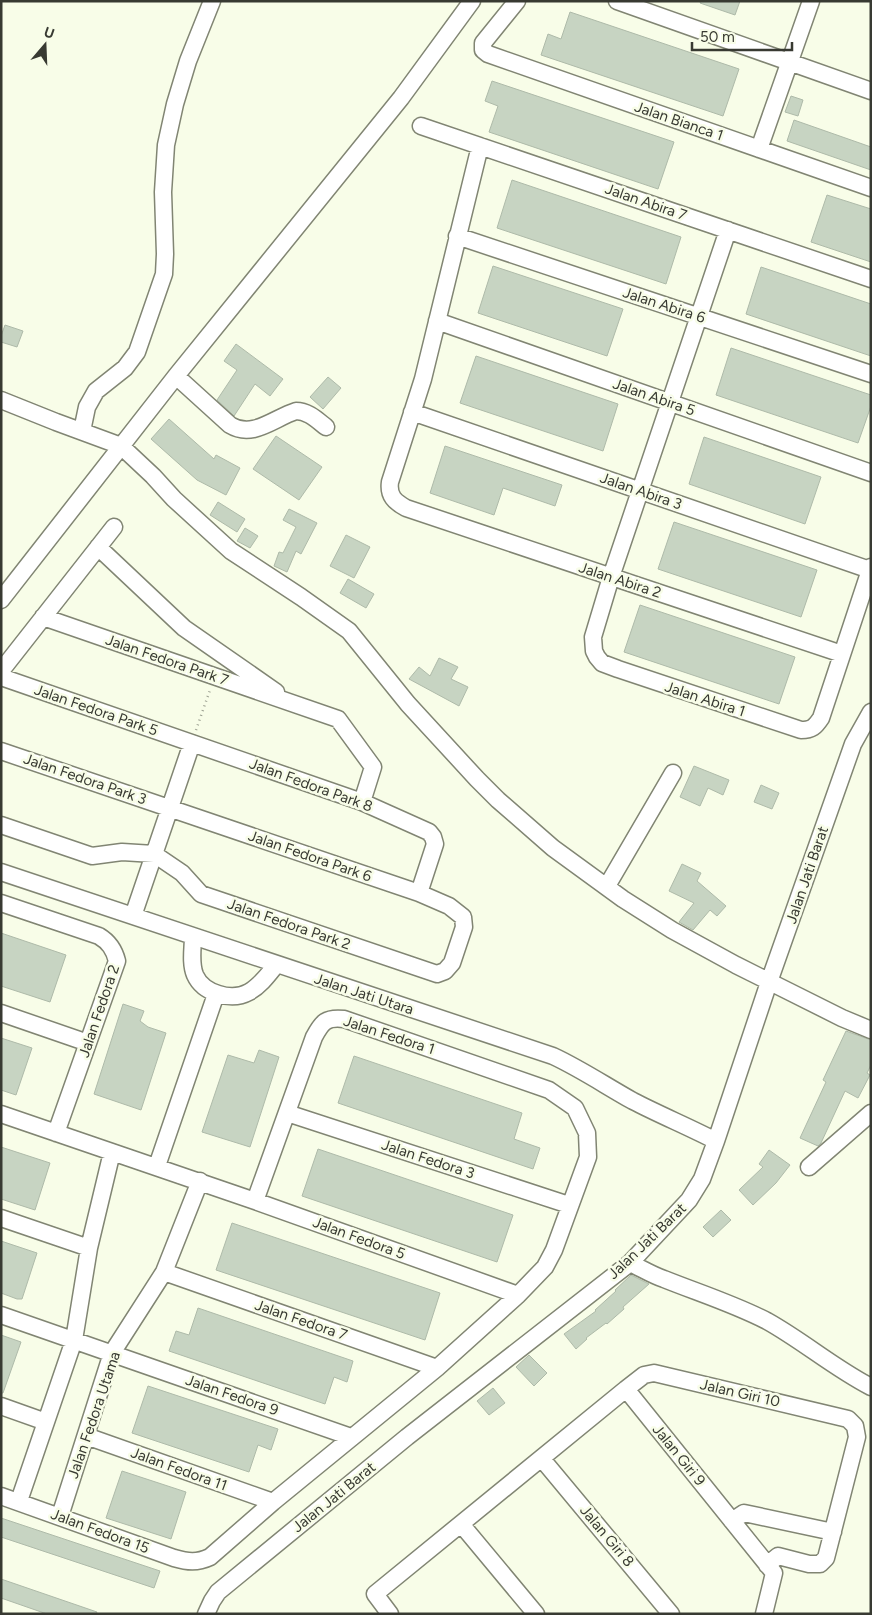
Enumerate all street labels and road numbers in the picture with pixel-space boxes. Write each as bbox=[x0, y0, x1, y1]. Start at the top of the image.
street label: Jalan Bianca 1 bbox=[632, 97, 726, 145]
street label: Jalan Abira 7 bbox=[603, 180, 689, 224]
street label: Jalan Abira 6 bbox=[620, 283, 708, 327]
street label: Jalan Abira 5 bbox=[610, 375, 698, 419]
street label: Jalan Abira 3 bbox=[598, 469, 684, 513]
street label: Jalan Abira 2 bbox=[576, 558, 664, 602]
street label: Jalan Fedora Park 7 bbox=[103, 631, 231, 689]
street label: Jalan Abira 1 bbox=[663, 678, 747, 720]
street label: Jalan Fedora Park 5 bbox=[32, 680, 160, 740]
street label: Jalan Fedora Park 3 bbox=[21, 749, 149, 809]
street label: Jalan Fedora Park 8 bbox=[247, 754, 375, 816]
street label: Jalan Jati Barat bbox=[782, 824, 832, 926]
street label: Jalan Fedora Park 6 bbox=[246, 826, 375, 886]
street label: Jalan Fedora Park 2 bbox=[225, 894, 353, 954]
street label: Jalan Fedora 2 bbox=[75, 962, 123, 1060]
street label: Jalan Jati Utara bbox=[312, 969, 416, 1019]
street label: Jalan Fedora 1 bbox=[341, 1012, 437, 1058]
street label: Jalan Fedora 3 bbox=[379, 1135, 477, 1183]
street label: Jalan Jati Barat bbox=[604, 1199, 690, 1283]
street label: Jalan Fedora 5 bbox=[310, 1213, 408, 1263]
street label: Jalan Fedora 7 bbox=[252, 1296, 350, 1344]
street label: Jalan Fedora Utama bbox=[64, 1349, 124, 1481]
street label: Jalan Fedora 9 bbox=[183, 1371, 281, 1419]
street label: Jalan Giri 10 bbox=[698, 1375, 782, 1411]
street label: Jalan Giri 9 bbox=[649, 1421, 709, 1489]
street label: Jalan Fedora 11 bbox=[128, 1443, 230, 1495]
street label: Jalan Jati Barat bbox=[289, 1458, 379, 1536]
street label: Jalan Giri 8 bbox=[576, 1502, 638, 1570]
street label: Jalan Fedora 15 bbox=[48, 1505, 152, 1557]

